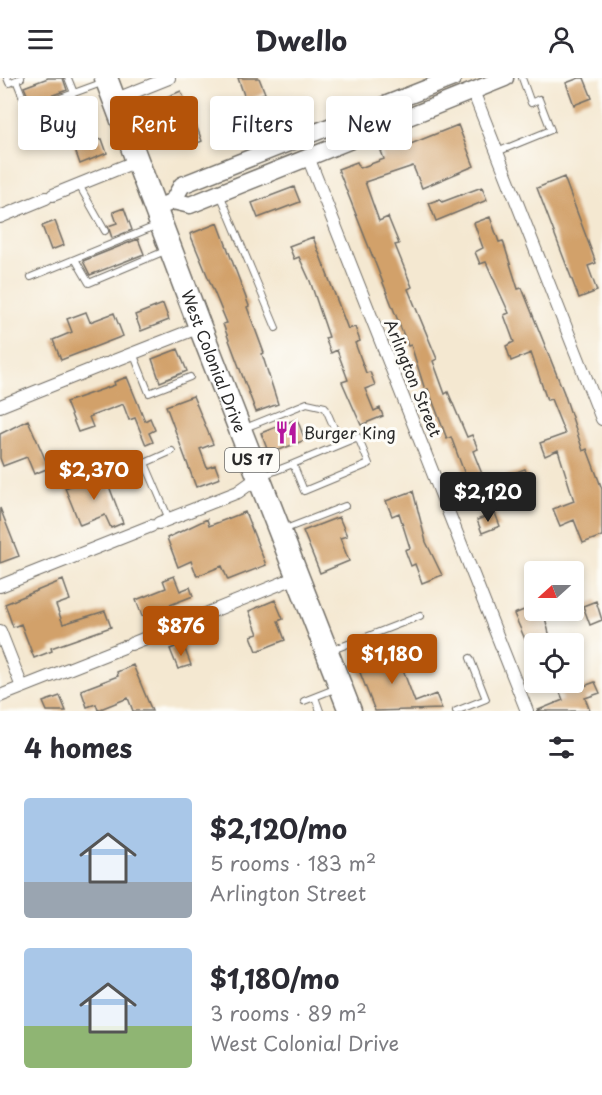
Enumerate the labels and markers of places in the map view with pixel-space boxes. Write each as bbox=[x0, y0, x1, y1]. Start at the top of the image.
restaurant icon: Burger King bbox=[273, 420, 299, 446]
place label: Burger King bbox=[304, 420, 396, 444]
pin: $2,370 bbox=[45, 450, 143, 501]
pin: $2,120 bbox=[439, 472, 537, 523]
pin: $876 bbox=[145, 606, 217, 657]
pin: $1,180 bbox=[343, 634, 441, 685]

